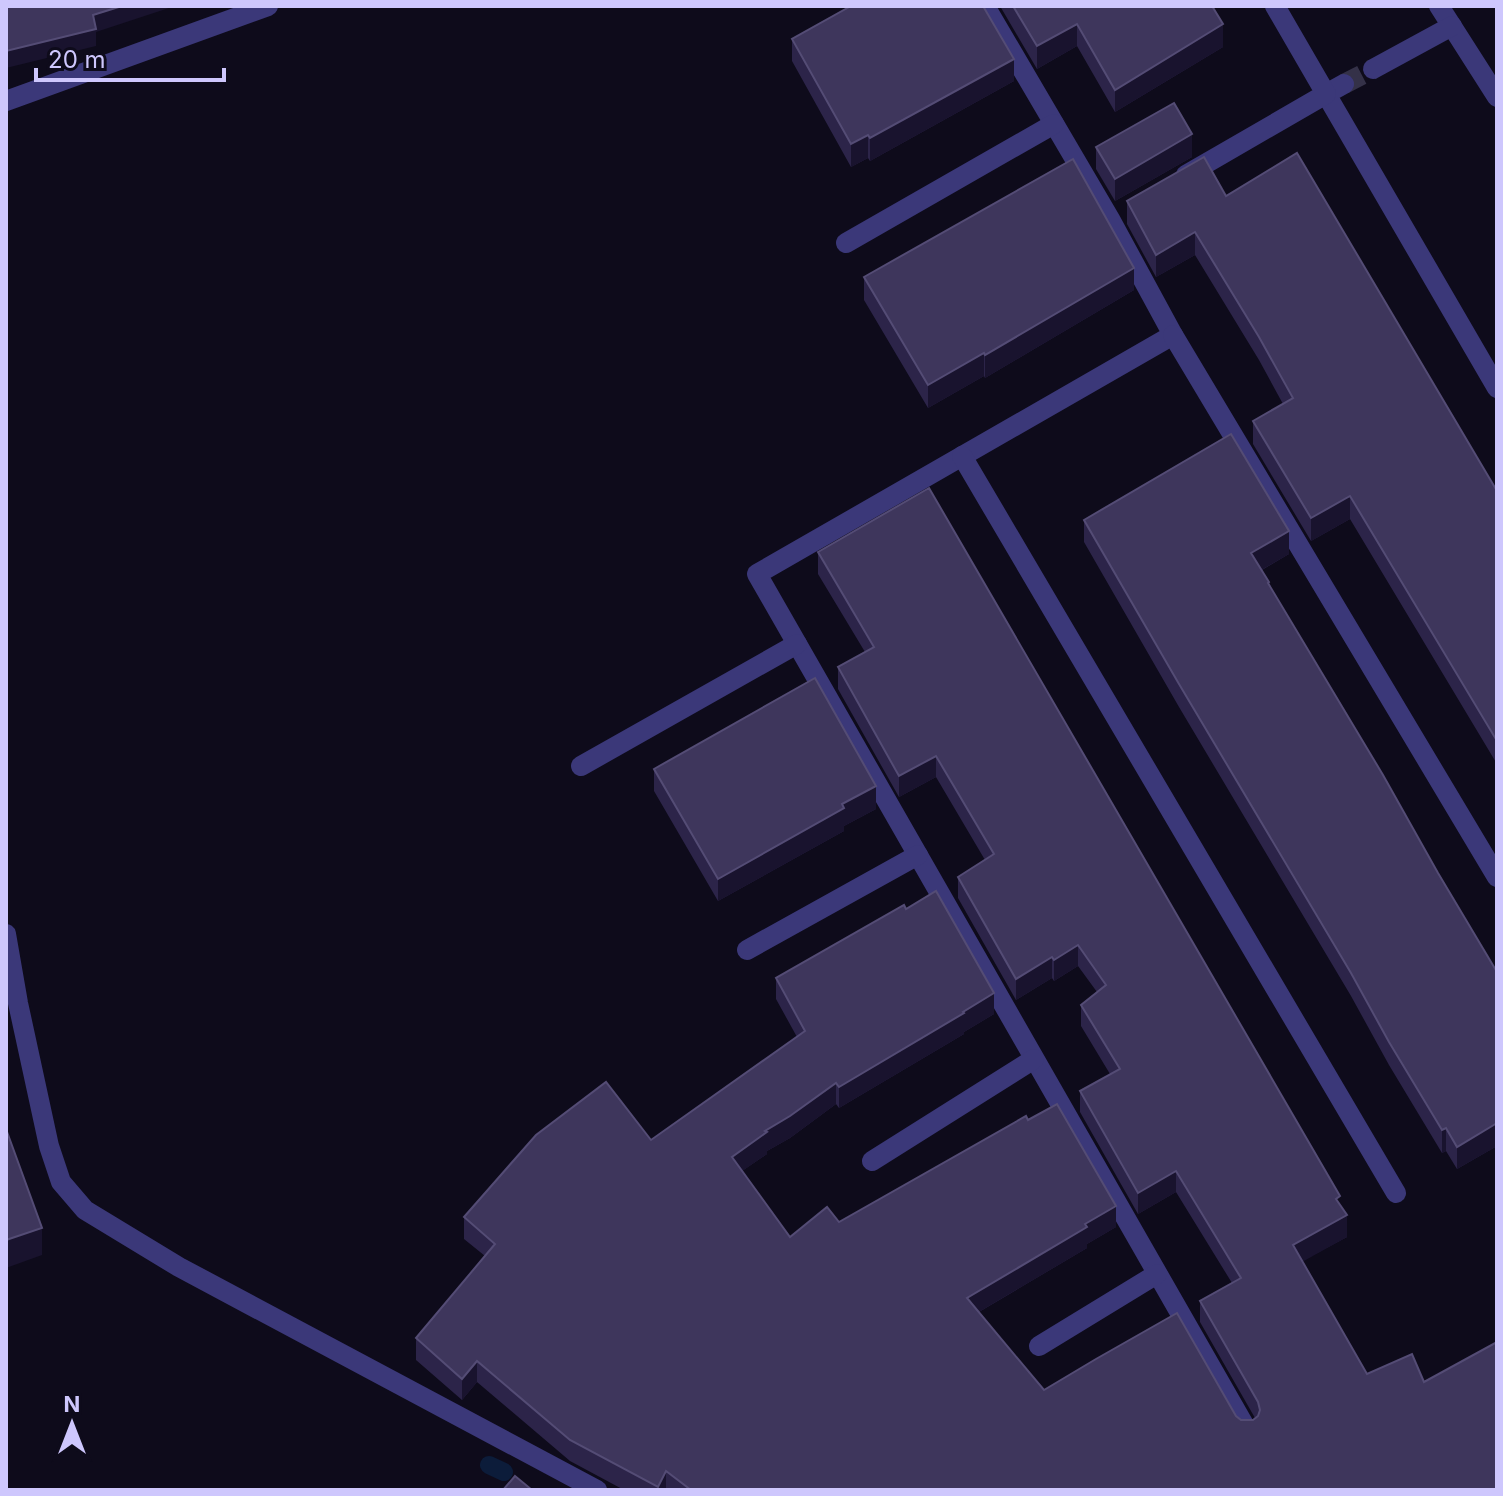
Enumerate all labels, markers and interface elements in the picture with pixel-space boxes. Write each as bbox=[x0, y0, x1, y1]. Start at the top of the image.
scale bar bbox=[36, 32, 224, 82]
text: 20 m bbox=[48, 45, 106, 74]
north arrow bbox=[32, 1384, 112, 1464]
text: N bbox=[64, 1391, 80, 1417]

